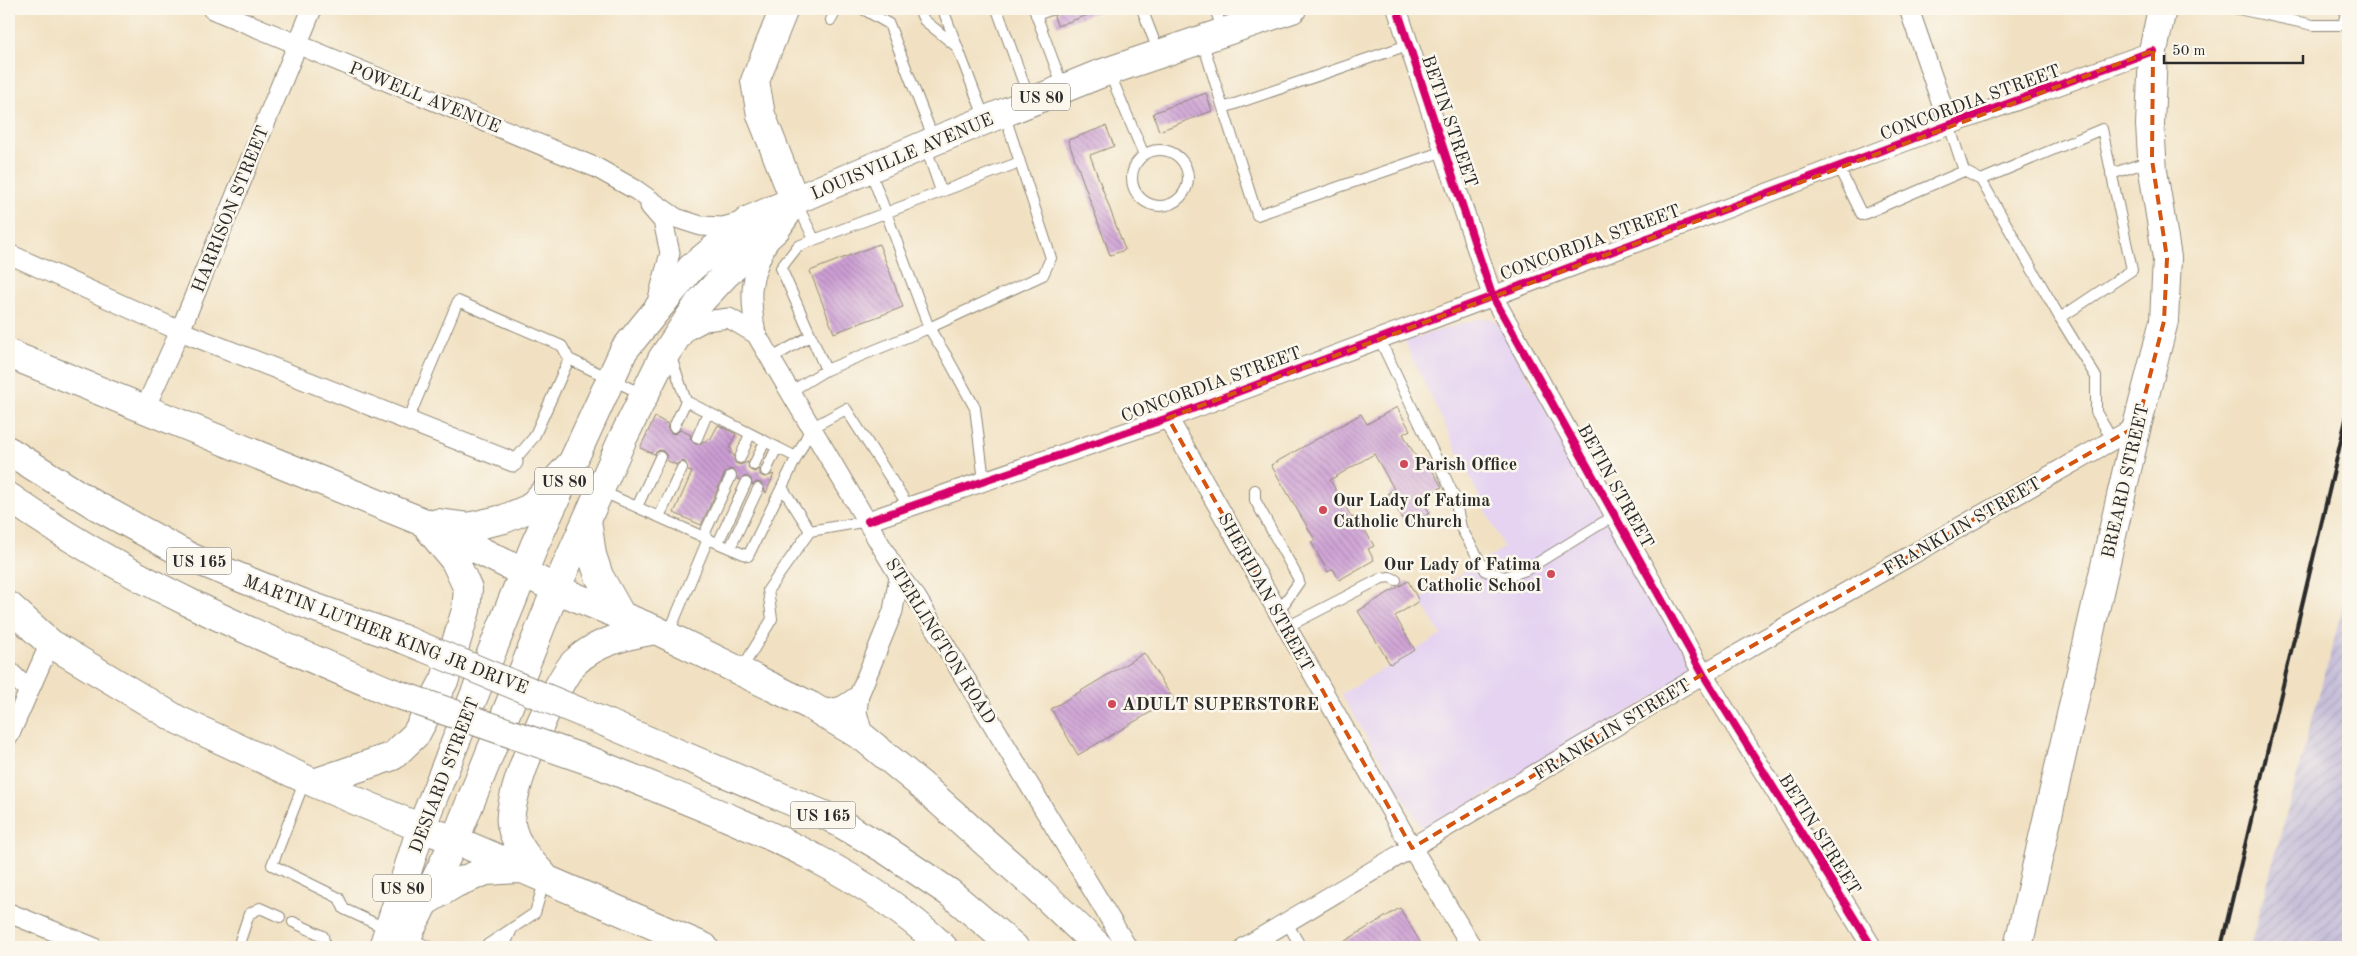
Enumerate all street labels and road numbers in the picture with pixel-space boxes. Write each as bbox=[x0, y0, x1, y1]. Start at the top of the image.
street label: BETIN STREET bbox=[1418, 53, 1480, 190]
street label: POWELL AVENUE bbox=[346, 59, 503, 137]
street label: CONCORDIA STREET bbox=[1878, 62, 2063, 144]
road number: US 80 bbox=[1012, 84, 1070, 110]
street label: LOUISVILLE AVENUE bbox=[808, 110, 996, 204]
street label: HARRISON STREET bbox=[189, 123, 273, 295]
street label: CONCORDIA STREET bbox=[1498, 202, 1683, 284]
street label: CONCORDIA STREET bbox=[1119, 344, 1304, 426]
street label: BREARD STREET bbox=[2099, 402, 2153, 560]
street label: BETIN STREET bbox=[1574, 422, 1657, 551]
road number: US 80 bbox=[535, 468, 593, 494]
street label: FRANKLIN STREET bbox=[1881, 474, 2044, 579]
street label: SHERIDAN STREET bbox=[1214, 510, 1316, 675]
road number: US 165 bbox=[166, 548, 232, 574]
street label: STERLINGTON ROAD bbox=[882, 555, 999, 728]
street label: MARTIN LUTHER KING JR DRIVE bbox=[241, 572, 531, 698]
street label: FRANKLIN STREET bbox=[1531, 676, 1694, 784]
street label: DESIARD STREET bbox=[407, 695, 483, 856]
street label: BETIN STREET bbox=[1775, 771, 1863, 898]
road number: US 165 bbox=[790, 802, 856, 828]
road number: US 80 bbox=[373, 874, 431, 901]

